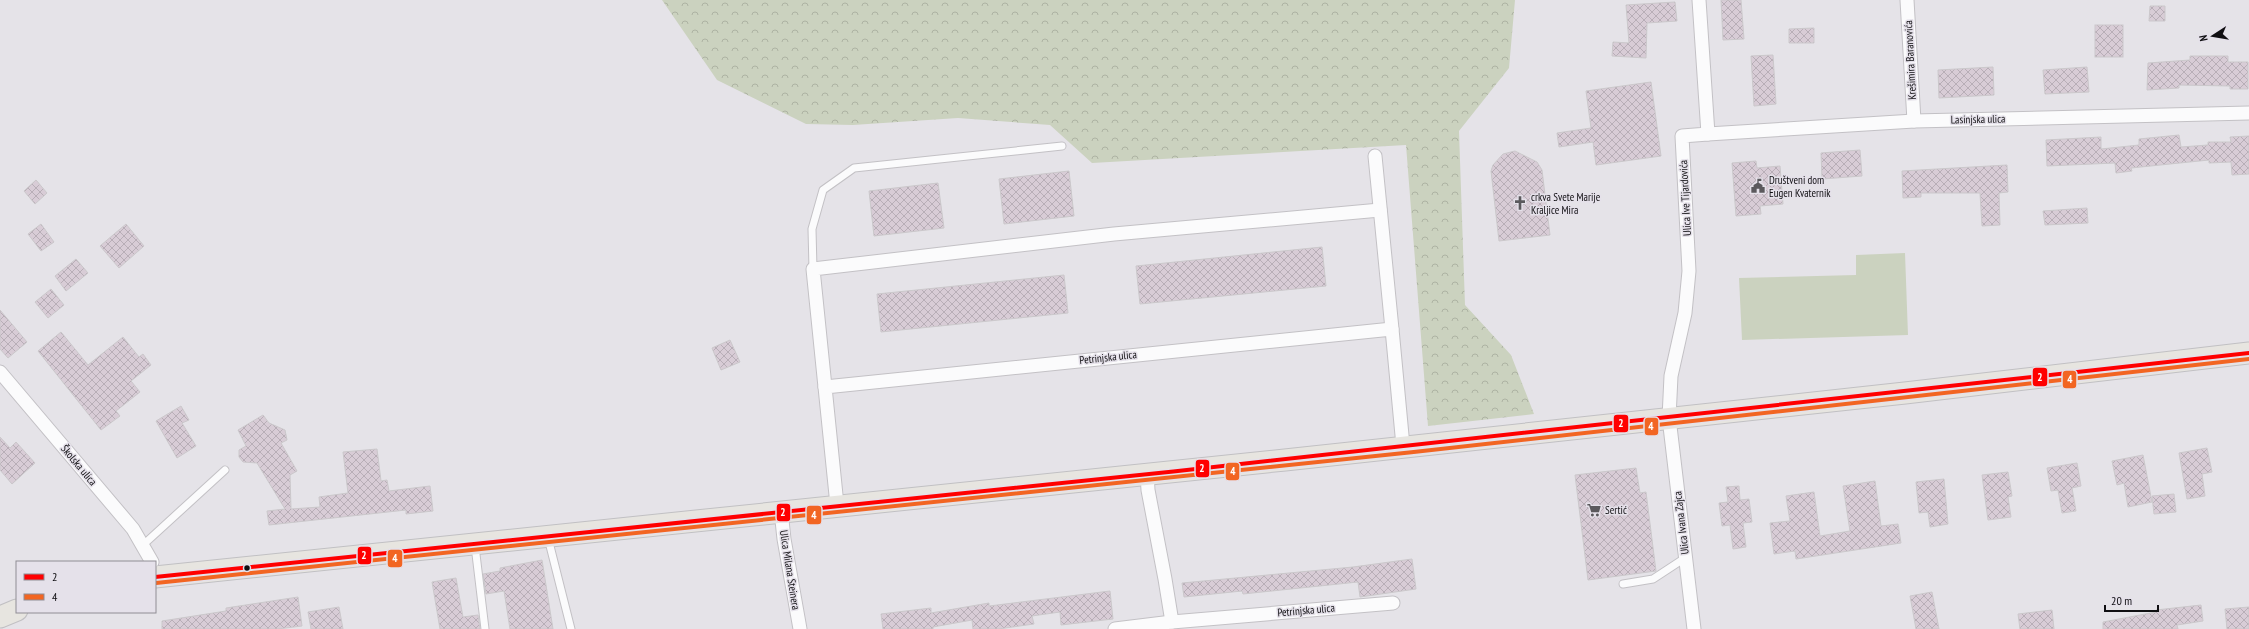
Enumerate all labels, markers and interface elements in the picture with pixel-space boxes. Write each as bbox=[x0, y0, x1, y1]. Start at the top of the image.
north arrow bbox=[2193, 16, 2233, 56]
street label: Krešimira Baranovića bbox=[1901, 20, 1919, 100]
text: N bbox=[2196, 34, 2211, 42]
street label: Lasinjska ulica bbox=[1950, 112, 2006, 126]
street label: Ulica Ive Tijardovića bbox=[1676, 160, 1694, 236]
place label: Društveni dom Eugen Kvaternik bbox=[1769, 173, 1831, 200]
public building icon: Društveni dom Eugen Kvaternik bbox=[1750, 178, 1766, 194]
place label: crkva Svete Marije Kraljice Mira bbox=[1531, 190, 1601, 217]
church icon: crkva Svete Marije Kraljice Mira bbox=[1512, 195, 1528, 211]
street label: Petrinjska ulica bbox=[1079, 347, 1137, 367]
line badge: 2 bbox=[2032, 367, 2048, 387]
text: 2 bbox=[2037, 370, 2043, 384]
line badge: 4 bbox=[2062, 370, 2077, 389]
text: 4 bbox=[2067, 372, 2073, 386]
line badge: 2 bbox=[1613, 414, 1629, 433]
text: 2 bbox=[1618, 416, 1624, 430]
line badge: 4 bbox=[1644, 417, 1659, 436]
text: 4 bbox=[1648, 419, 1654, 433]
street label: Školska ulica bbox=[58, 442, 100, 488]
line badge: 2 bbox=[1195, 459, 1210, 478]
text: 2 bbox=[1199, 461, 1205, 475]
line badge: 4 bbox=[1225, 462, 1240, 481]
text: 4 bbox=[1230, 464, 1236, 478]
street label: Ulica Ivana Zajca bbox=[1670, 491, 1692, 555]
supermarket icon: Sertić bbox=[1586, 502, 1602, 518]
line badge: 2 bbox=[776, 503, 791, 522]
place label: Sertić bbox=[1605, 503, 1627, 517]
text: 2 bbox=[780, 505, 786, 519]
line badge: 4 bbox=[806, 505, 822, 525]
text: 4 bbox=[811, 508, 817, 522]
street label: Ulica Milana Steinera bbox=[777, 529, 803, 611]
line badge: 2 bbox=[357, 546, 372, 565]
text: 2 bbox=[361, 548, 367, 562]
line badge: 4 bbox=[387, 549, 403, 568]
text: 4 bbox=[392, 551, 398, 565]
legend bbox=[16, 561, 156, 613]
unlabelled marker bbox=[242, 563, 252, 573]
text: 2 bbox=[52, 569, 57, 584]
scale bar bbox=[2105, 587, 2158, 613]
text: 4 bbox=[52, 589, 58, 604]
text: 20 m bbox=[2111, 593, 2132, 608]
street label: Petrinjska ulica bbox=[1277, 601, 1335, 619]

